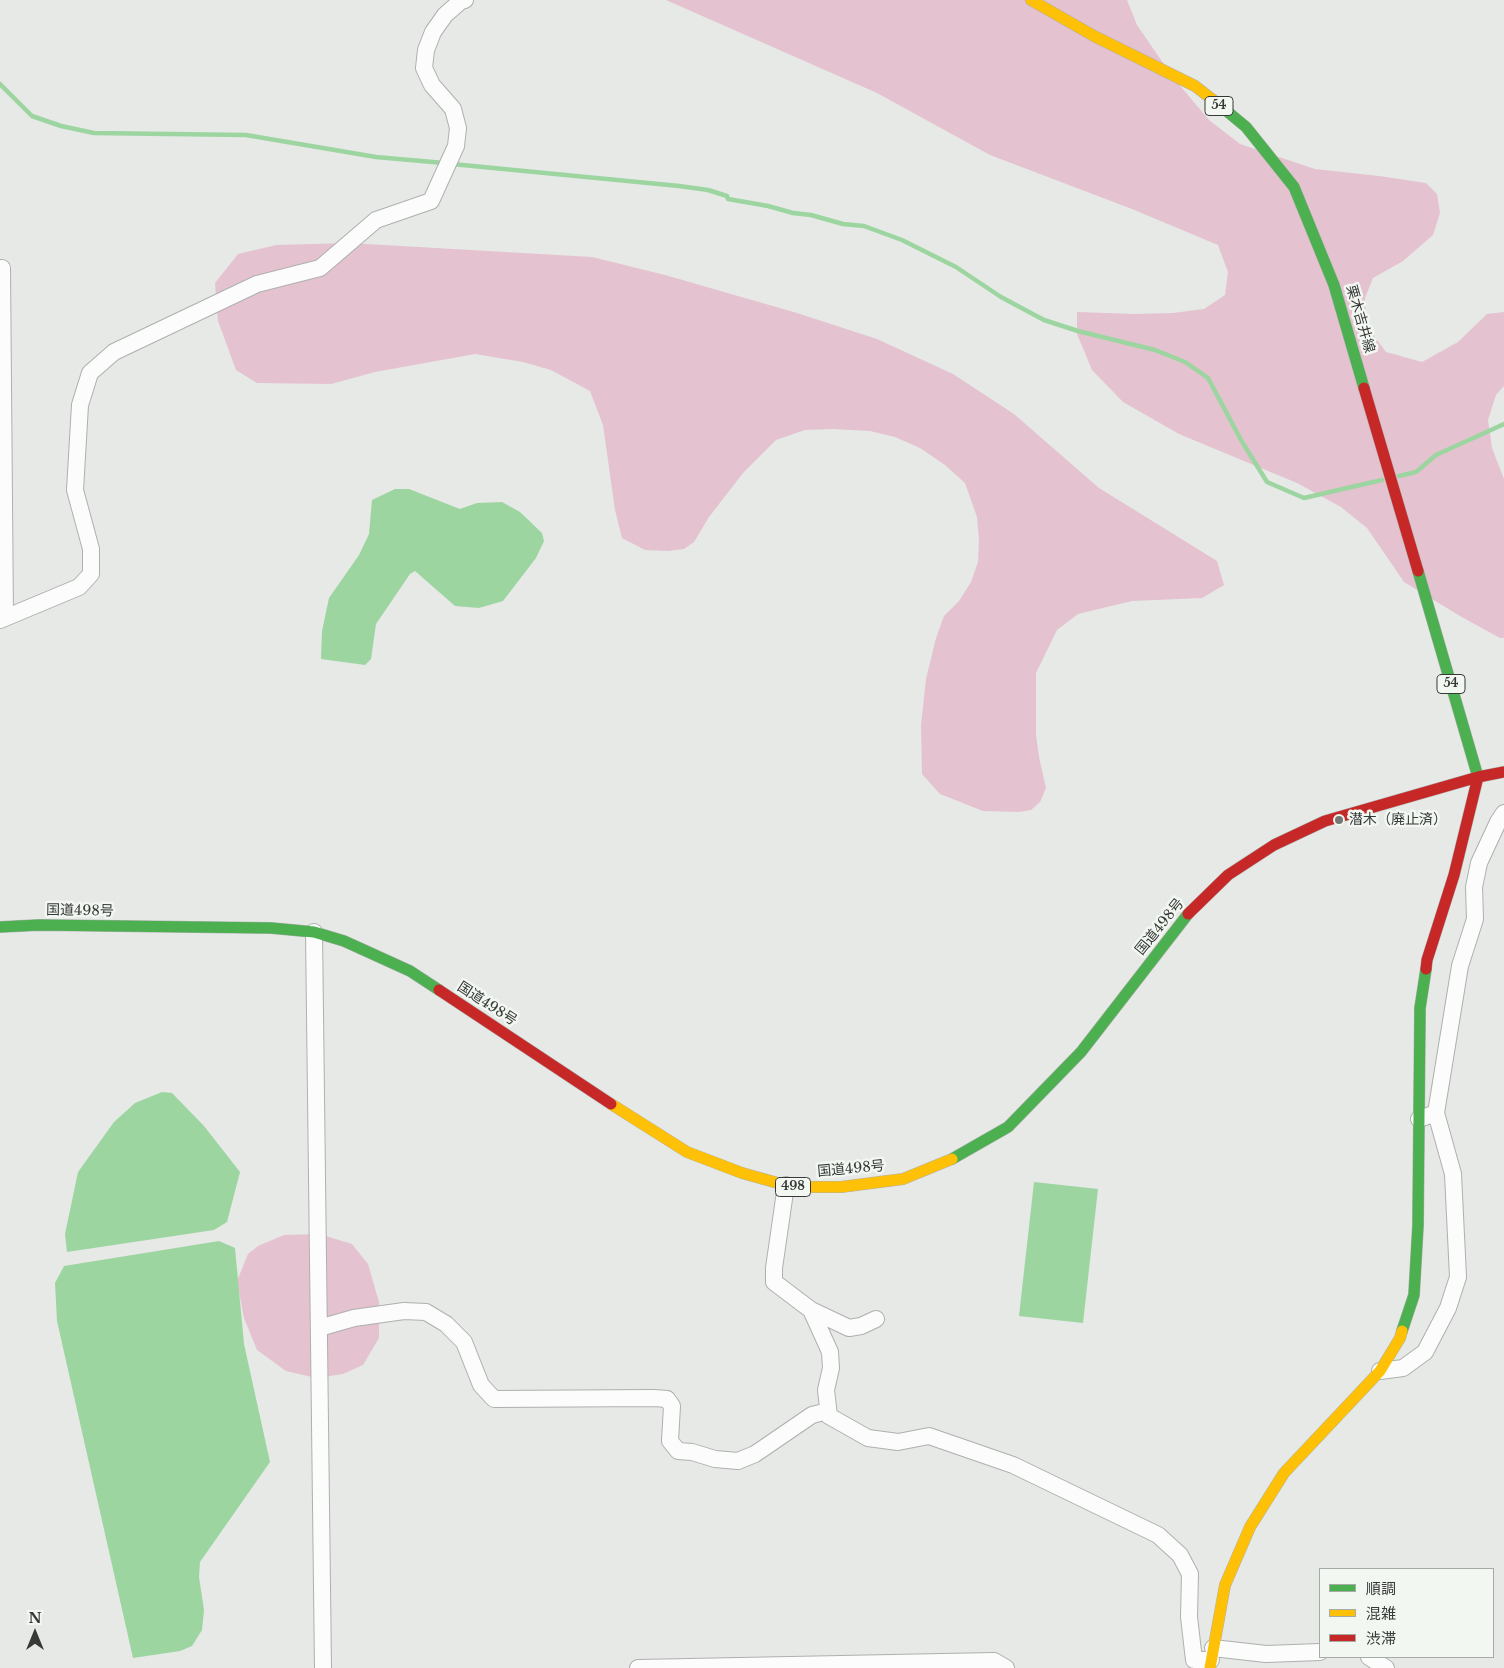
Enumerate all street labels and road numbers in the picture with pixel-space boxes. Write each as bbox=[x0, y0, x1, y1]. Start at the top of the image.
road number: 54 bbox=[1205, 96, 1233, 115]
street label: 栗木吉井線 bbox=[1342, 283, 1378, 355]
road number: 54 bbox=[1437, 674, 1465, 694]
street label: 国道498号 bbox=[1132, 895, 1188, 959]
street label: 国道498号 bbox=[46, 902, 114, 920]
street label: 国道498号 bbox=[454, 979, 520, 1029]
street label: 国道498号 bbox=[817, 1158, 885, 1180]
road number: 498 bbox=[776, 1178, 810, 1196]

